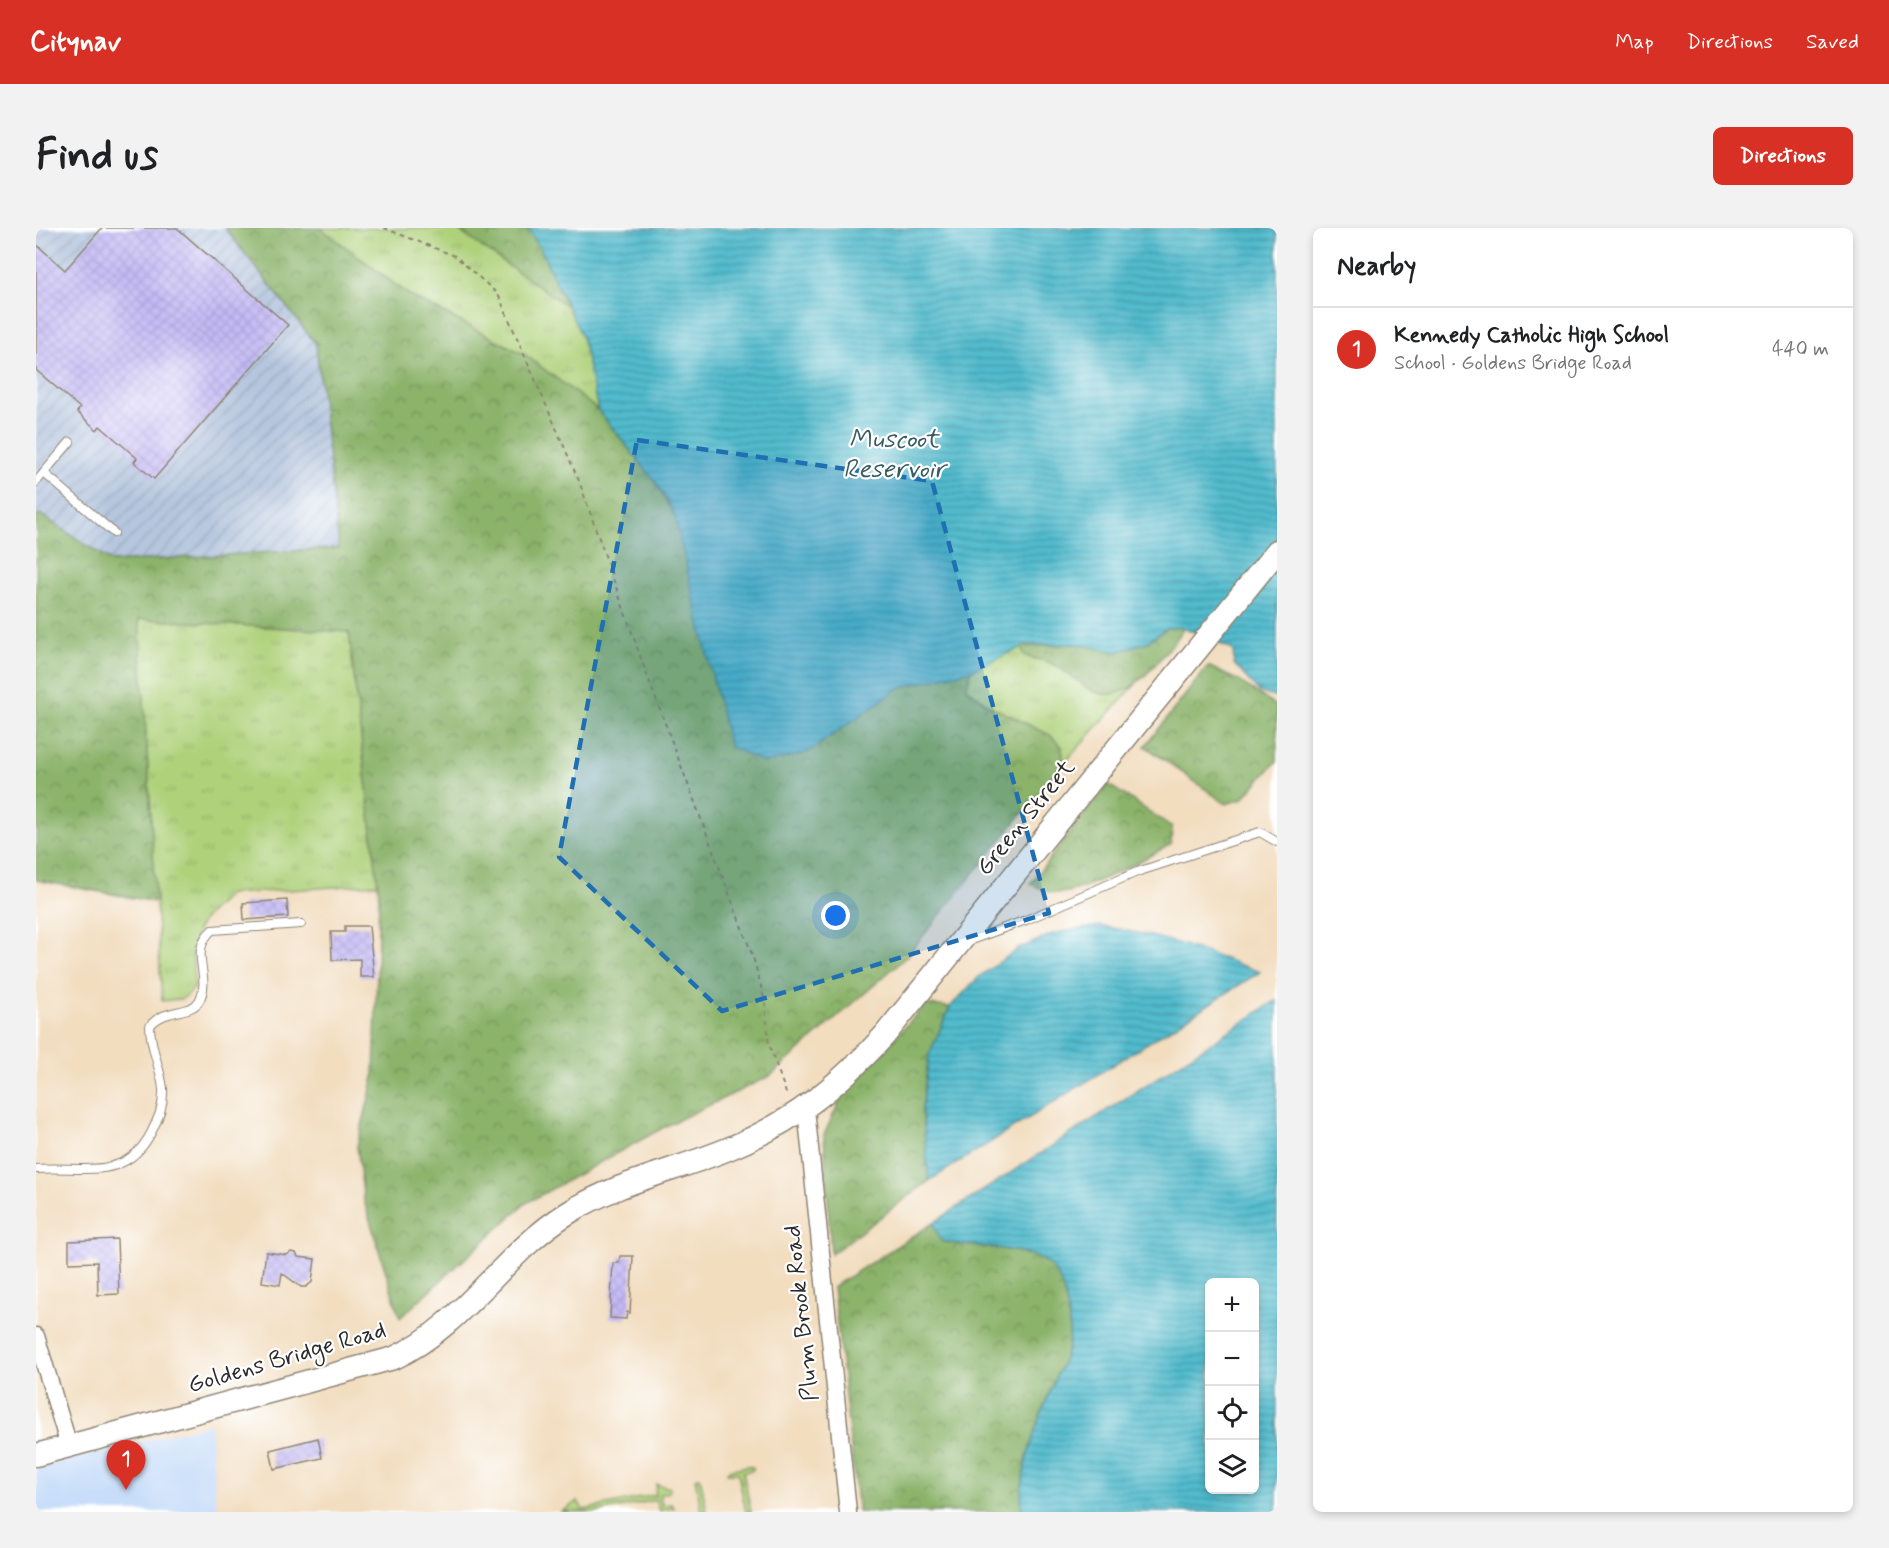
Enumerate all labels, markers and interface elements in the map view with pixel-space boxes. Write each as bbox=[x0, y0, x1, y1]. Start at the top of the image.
text: Citynav bbox=[30, 24, 121, 61]
text: Map bbox=[1615, 28, 1654, 56]
text: Directions bbox=[1687, 28, 1773, 56]
text: Saved bbox=[1806, 28, 1859, 56]
button: Directions bbox=[1713, 127, 1853, 185]
text: Find us bbox=[36, 129, 158, 184]
text: Nearby bbox=[1337, 250, 1416, 284]
text: Kennedy Catholic High School bbox=[1394, 322, 1669, 350]
text: 1 bbox=[1352, 336, 1361, 363]
text: 440 m bbox=[1772, 336, 1829, 363]
text: School · Goldens Bridge Road bbox=[1394, 350, 1632, 377]
water label: Muscoot Reservoir bbox=[843, 423, 948, 487]
street label: Green Street bbox=[970, 753, 1082, 883]
your location bbox=[821, 901, 850, 930]
street label: Plum Brook Road bbox=[777, 1223, 827, 1403]
map controls bbox=[1205, 1278, 1259, 1494]
button: + bbox=[1205, 1278, 1259, 1332]
street label: Goldens Bridge Road bbox=[184, 1315, 390, 1403]
button: − bbox=[1205, 1332, 1259, 1386]
button: locate bbox=[1205, 1386, 1259, 1440]
pin: 1 bbox=[106, 1440, 146, 1490]
button: layers bbox=[1205, 1440, 1259, 1494]

